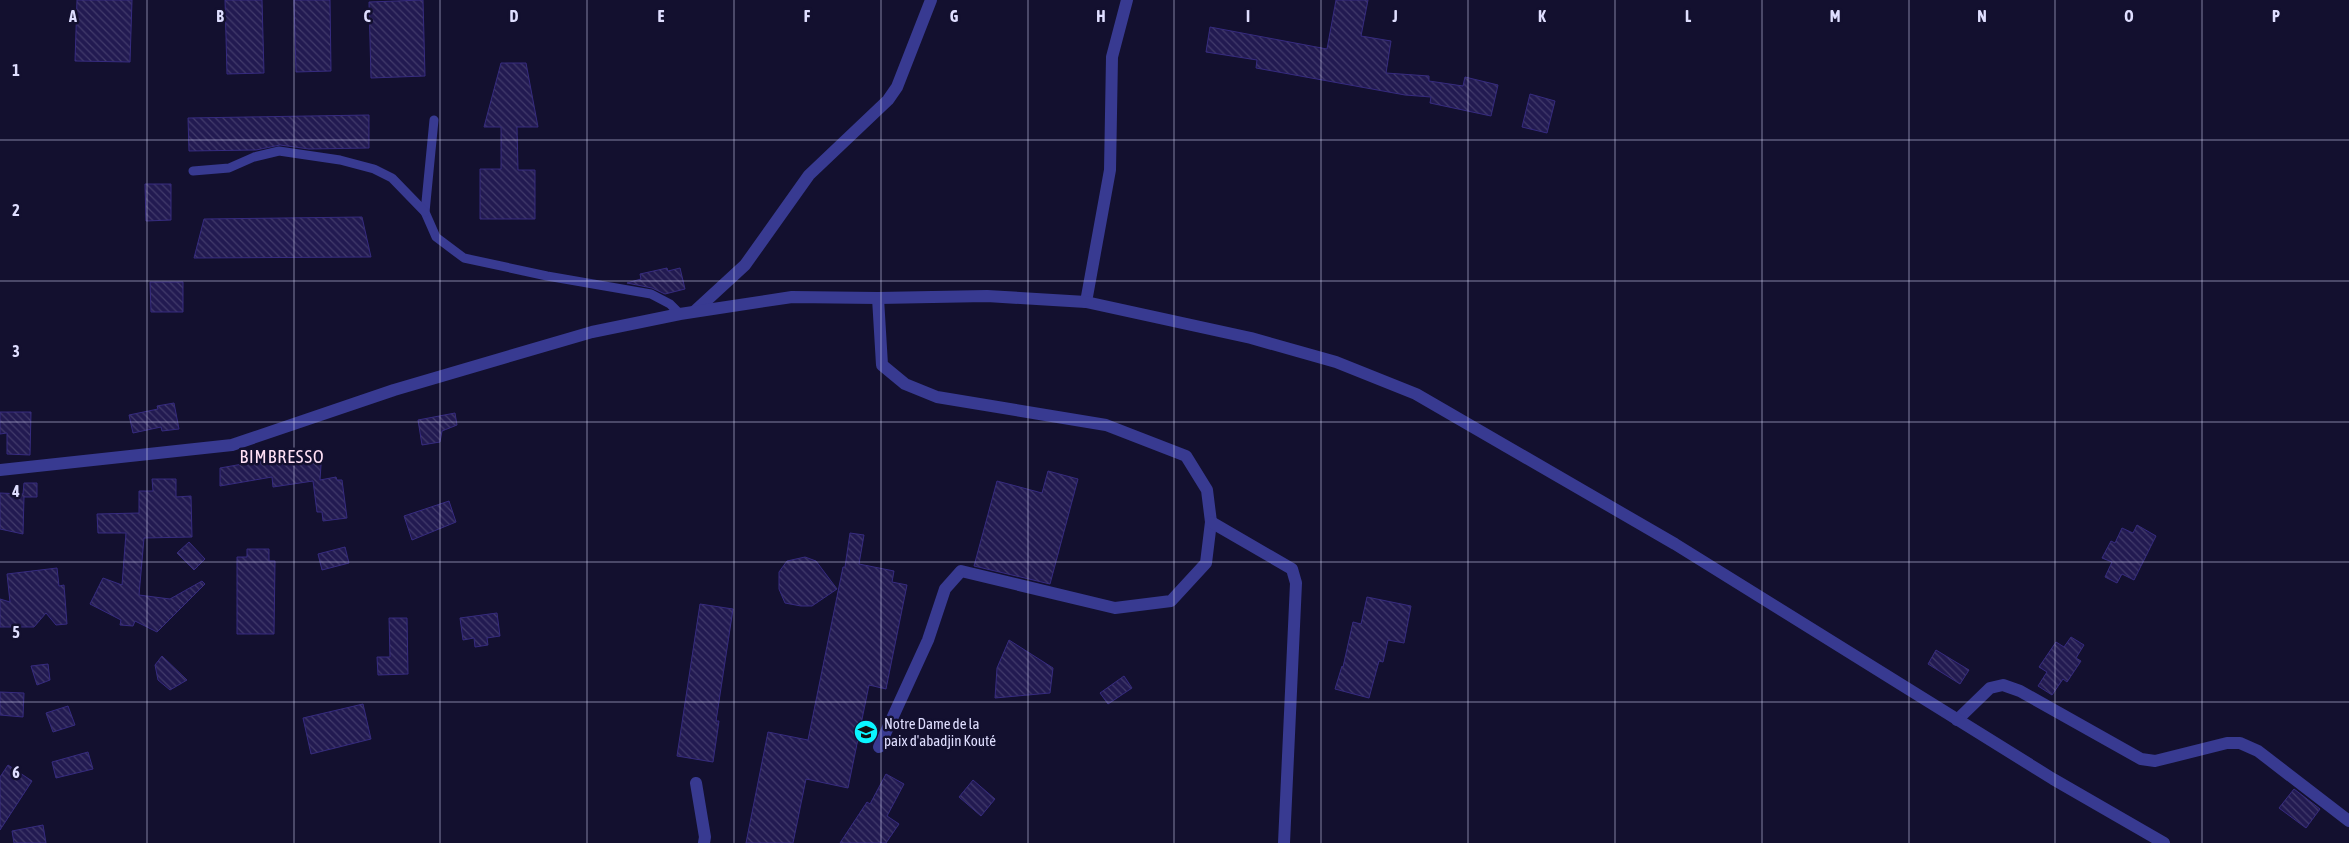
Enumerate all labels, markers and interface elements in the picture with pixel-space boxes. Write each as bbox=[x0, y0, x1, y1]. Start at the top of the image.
text: A bbox=[68, 7, 77, 25]
text: B bbox=[216, 7, 224, 25]
text: C bbox=[363, 7, 371, 25]
text: D bbox=[510, 7, 519, 25]
text: E bbox=[658, 7, 665, 25]
text: F bbox=[804, 7, 811, 25]
text: G bbox=[950, 7, 959, 25]
text: H bbox=[1096, 7, 1106, 25]
text: I bbox=[1246, 7, 1250, 25]
text: J bbox=[1391, 7, 1398, 25]
text: K bbox=[1538, 7, 1546, 25]
text: L bbox=[1685, 7, 1692, 25]
text: M bbox=[1830, 7, 1840, 25]
text: N bbox=[1977, 7, 1987, 25]
text: O bbox=[2124, 7, 2134, 25]
text: P bbox=[2272, 7, 2280, 25]
text: 1 bbox=[12, 61, 20, 79]
text: 2 bbox=[12, 201, 20, 219]
text: 3 bbox=[12, 342, 20, 360]
district label: BIMBRESSO bbox=[239, 446, 325, 467]
text: 4 bbox=[11, 482, 20, 500]
text: 5 bbox=[12, 623, 20, 641]
place label: Notre Dame de la paix d'abadjin Kouté bbox=[884, 715, 996, 749]
school or university icon: Notre Dame de la paix d'abadjin Kouté bbox=[853, 719, 879, 745]
text: 6 bbox=[12, 763, 20, 781]

